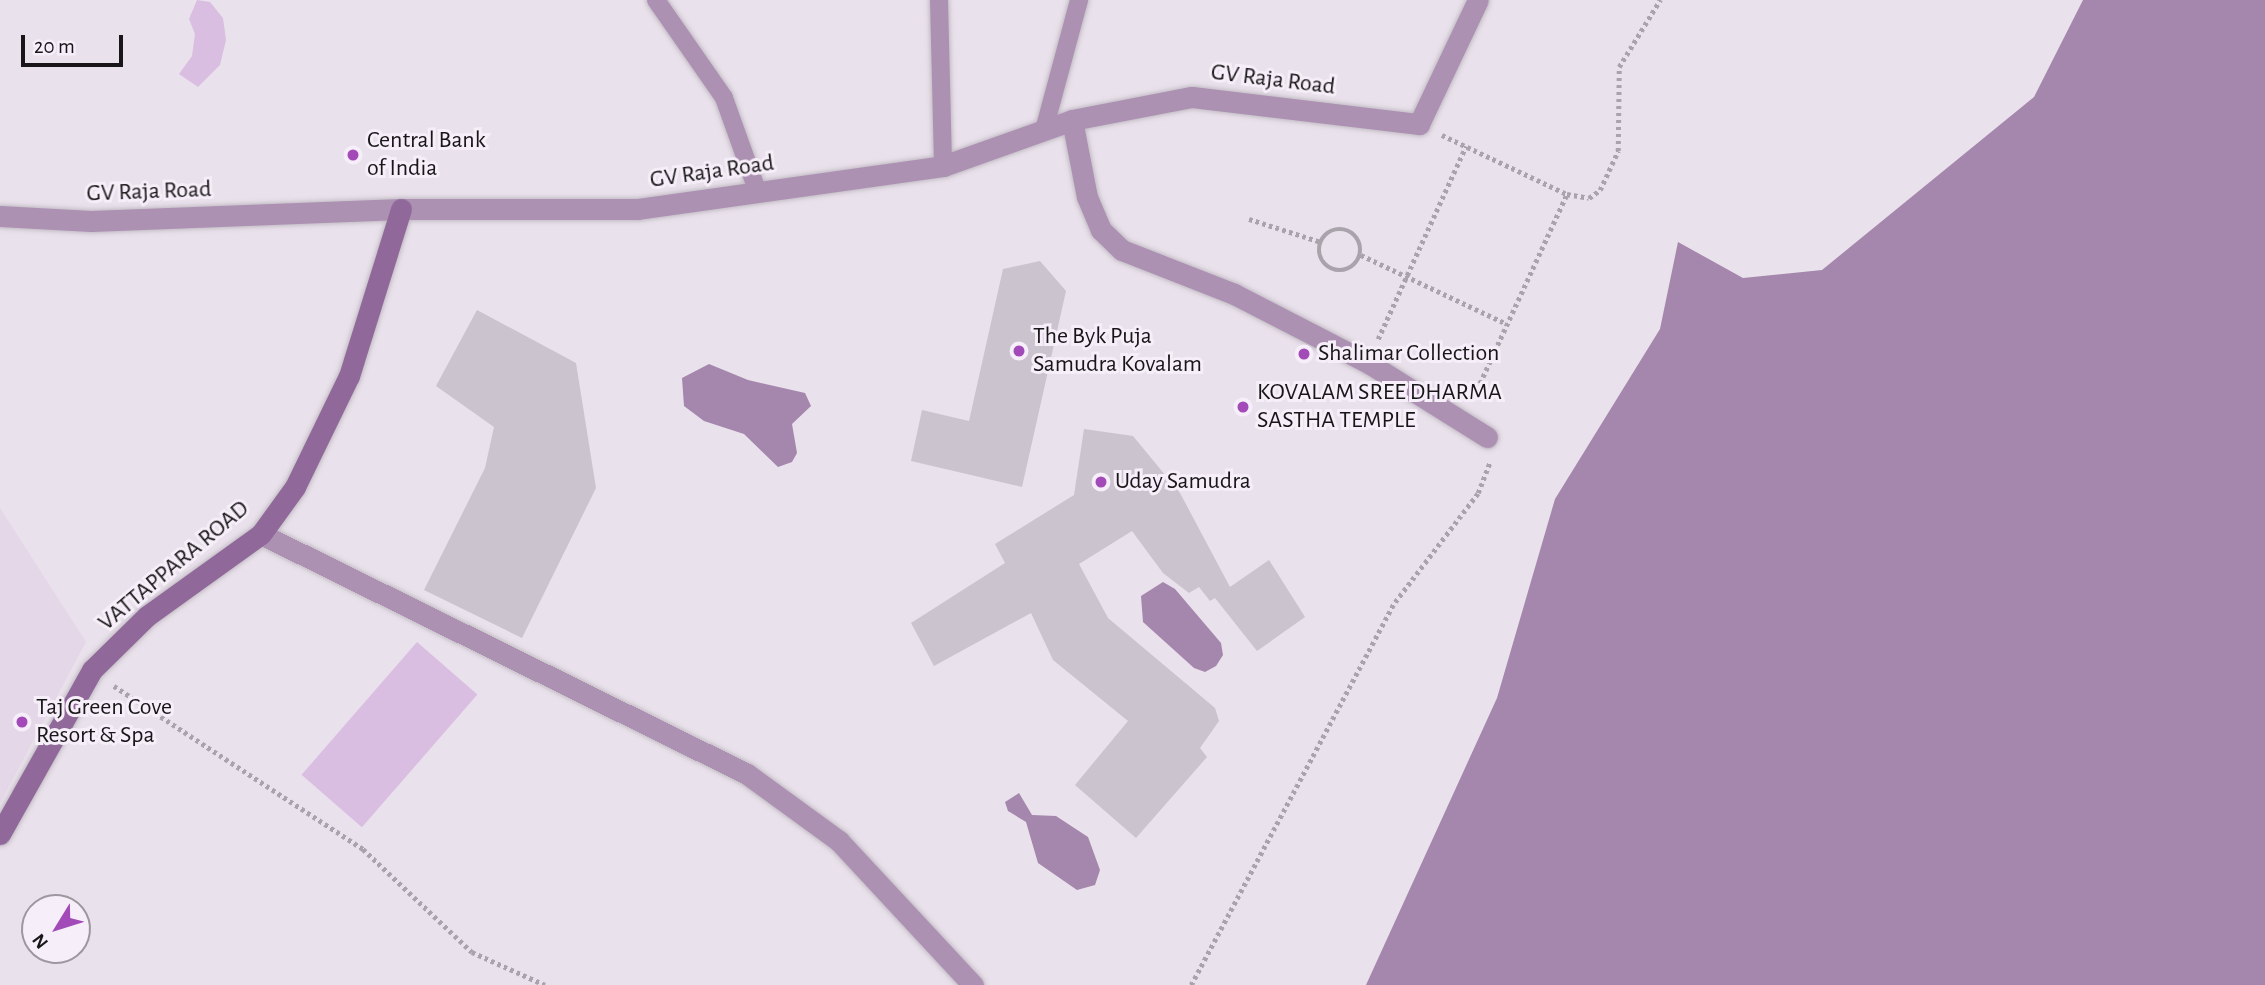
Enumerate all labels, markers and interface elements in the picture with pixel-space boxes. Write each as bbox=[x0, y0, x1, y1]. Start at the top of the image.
scale bar bbox=[24, 21, 126, 65]
text: 20 m bbox=[34, 36, 75, 57]
street label: GV Raja Road bbox=[1209, 58, 1337, 102]
place label: Central Bank of India bbox=[367, 127, 486, 183]
marker: Central Bank of India bbox=[345, 147, 361, 163]
street label: GV Raja Road bbox=[648, 149, 776, 195]
street label: GV Raja Road bbox=[86, 175, 212, 209]
place label: The Byk Puja Samudra Kovalam bbox=[1033, 323, 1202, 379]
place label: Shalimar Collection bbox=[1318, 340, 1499, 368]
marker: The Byk Puja Samudra Kovalam bbox=[1011, 343, 1027, 359]
marker: Shalimar Collection bbox=[1296, 346, 1312, 362]
place label: KOVALAM SREE DHARMA SASTHA TEMPLE bbox=[1257, 379, 1502, 435]
marker: KOVALAM SREE DHARMA SASTHA TEMPLE bbox=[1235, 399, 1251, 415]
place label: Uday Samudra bbox=[1115, 468, 1251, 496]
marker: Uday Samudra bbox=[1093, 474, 1109, 490]
street label: VATTAPPARA ROAD bbox=[93, 495, 255, 637]
place label: Taj Green Cove Resort & Spa bbox=[36, 694, 172, 750]
marker: Taj Green Cove Resort & Spa bbox=[14, 714, 30, 730]
north arrow bbox=[21, 894, 91, 964]
text: N bbox=[29, 930, 52, 952]

